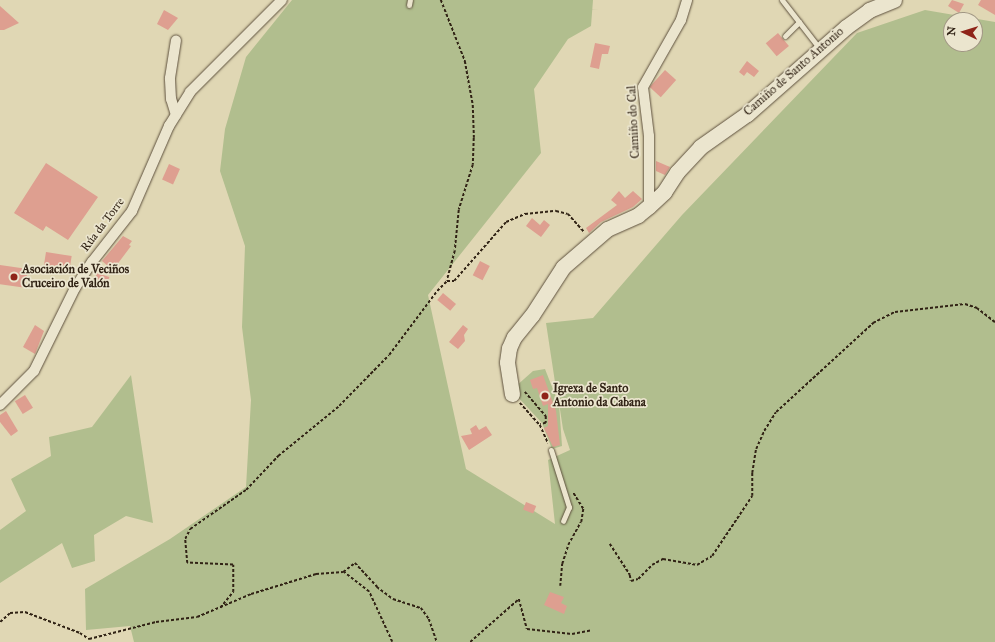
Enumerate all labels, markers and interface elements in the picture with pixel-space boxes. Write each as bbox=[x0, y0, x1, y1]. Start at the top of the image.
north arrow bbox=[943, 12, 983, 52]
street label: Camiño de Santo Antonio bbox=[741, 25, 847, 119]
text: N bbox=[945, 26, 958, 36]
street label: Camiño do Cal bbox=[625, 85, 643, 159]
street label: Rúa da Torre bbox=[78, 195, 128, 255]
place label: Asociación de Veciños Cruceiro de Valón bbox=[22, 263, 129, 291]
marker: Asociación de Veciños Cruceiro de Valón bbox=[9, 272, 19, 282]
place label: Igrexa de Santo Antonio da Cabana bbox=[553, 382, 646, 410]
marker: Igrexa de Santo Antonio da Cabana bbox=[540, 391, 550, 401]

